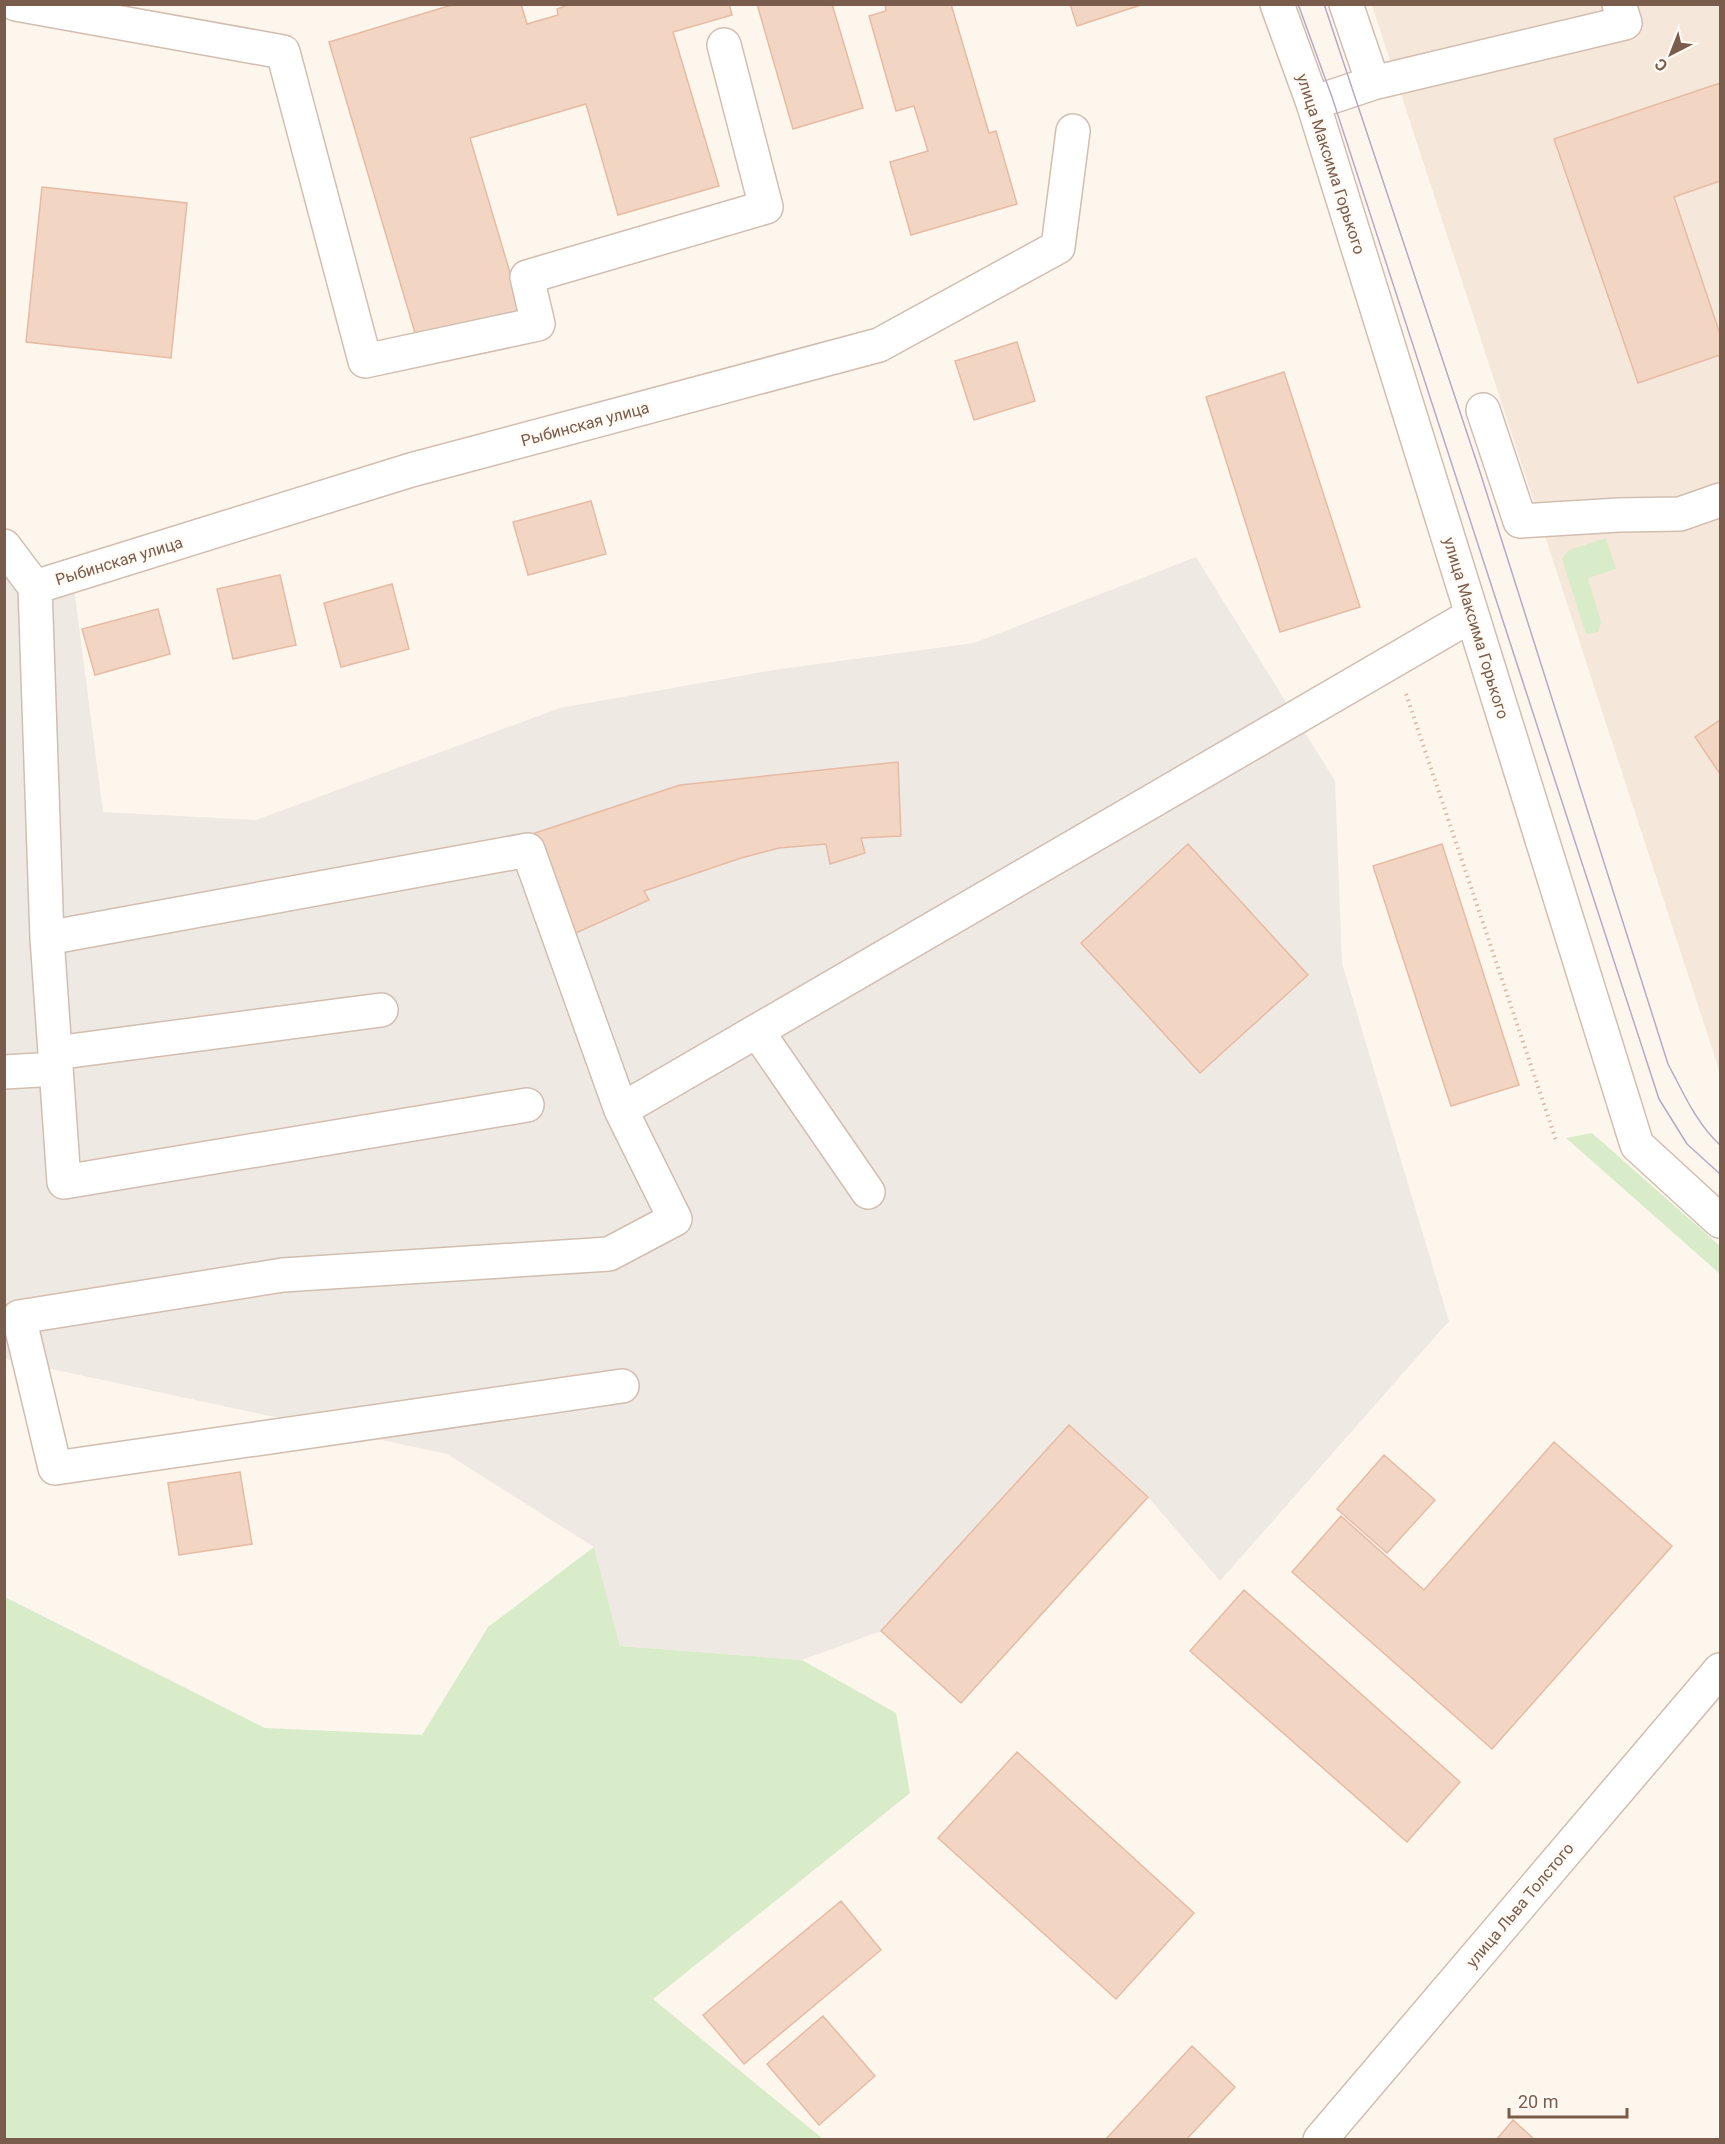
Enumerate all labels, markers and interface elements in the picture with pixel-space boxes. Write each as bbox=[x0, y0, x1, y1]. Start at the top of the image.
north arrow bbox=[1641, 24, 1701, 84]
text: С bbox=[1651, 54, 1672, 75]
street label: улица Максима Горького bbox=[1293, 71, 1369, 257]
street label: Рыбинская улица bbox=[519, 398, 651, 450]
street label: Рыбинская улица bbox=[53, 533, 185, 589]
street label: улица Максима Горького bbox=[1439, 535, 1513, 721]
street label: улица Льва Толстого bbox=[1462, 1839, 1578, 1971]
scale bar bbox=[1509, 2081, 1628, 2119]
text: 20 m bbox=[1518, 2091, 1558, 2112]

